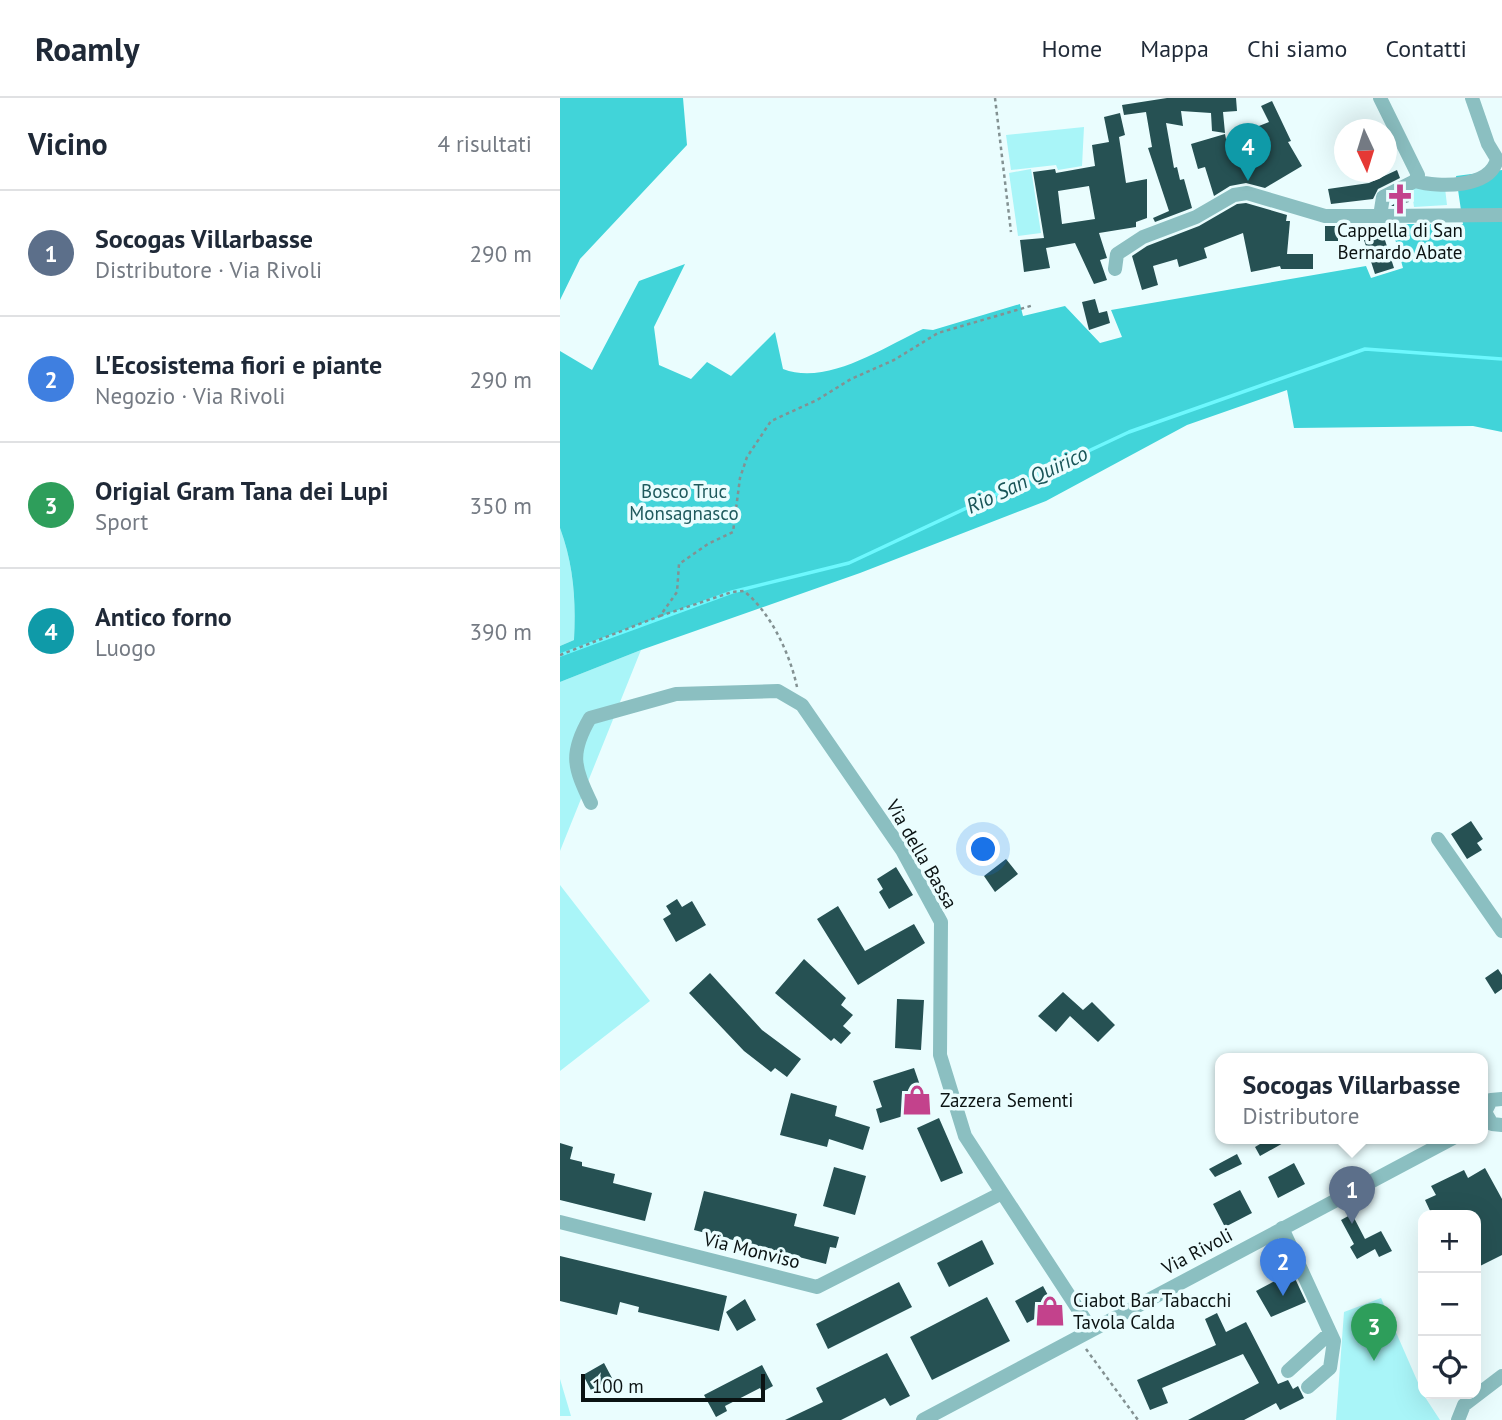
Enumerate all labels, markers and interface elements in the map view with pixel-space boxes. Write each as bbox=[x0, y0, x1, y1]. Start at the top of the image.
text: Roamly bbox=[35, 27, 139, 70]
text: Home bbox=[1041, 33, 1102, 64]
text: Mappa bbox=[1140, 33, 1209, 64]
text: Chi siamo bbox=[1247, 33, 1347, 64]
text: Contatti bbox=[1385, 33, 1467, 64]
north arrow bbox=[1334, 119, 1397, 182]
pin: 4 bbox=[1225, 123, 1271, 181]
text: Vicino bbox=[28, 124, 108, 163]
text: 4 risultati bbox=[437, 129, 532, 158]
church icon: Cappella di San Bernardo Abate bbox=[1383, 182, 1417, 216]
place label: Cappella di San Bernardo Abate bbox=[1337, 218, 1463, 264]
text: Socogas Villarbasse bbox=[95, 222, 313, 255]
text: 1 bbox=[44, 239, 58, 268]
text: 290 m bbox=[470, 239, 532, 268]
text: Distributore · Via Rivoli bbox=[95, 255, 322, 284]
text: L'Ecosistema fiori e piante bbox=[95, 348, 382, 381]
text: 2 bbox=[44, 365, 58, 394]
text: 290 m bbox=[470, 365, 532, 394]
text: Negozio · Via Rivoli bbox=[95, 381, 285, 410]
water label: Rio San Quirico bbox=[962, 440, 1092, 520]
text: Origial Gram Tana dei Lupi bbox=[95, 474, 388, 507]
park label: Bosco Truc Monsagnasco bbox=[629, 479, 739, 525]
text: 3 bbox=[44, 491, 58, 520]
text: 350 m bbox=[470, 491, 532, 520]
text: Sport bbox=[95, 507, 148, 536]
text: Antico forno bbox=[95, 600, 232, 633]
text: 4 bbox=[44, 617, 58, 646]
text: 390 m bbox=[470, 617, 532, 646]
text: Luogo bbox=[95, 633, 156, 662]
street label: Via della Bassa bbox=[881, 794, 963, 913]
your location bbox=[966, 832, 1000, 866]
popup bbox=[1215, 1053, 1488, 1144]
text: Socogas Villarbasse bbox=[1242, 1068, 1461, 1101]
shop icon: Zazzera Sementi bbox=[900, 1083, 934, 1117]
place label: Zazzera Sementi bbox=[940, 1088, 1073, 1112]
text: Distributore bbox=[1242, 1101, 1359, 1130]
pin: 1 bbox=[1329, 1166, 1375, 1224]
map controls bbox=[1418, 1210, 1481, 1399]
button: + bbox=[1418, 1210, 1481, 1273]
street label: Via Rivoli bbox=[1157, 1222, 1236, 1280]
street label: Via Monviso bbox=[700, 1226, 803, 1274]
pin: 2 bbox=[1260, 1238, 1306, 1296]
button: − bbox=[1418, 1273, 1481, 1336]
place label: Ciabot Bar Tabacchi Tavola Calda bbox=[1073, 1288, 1232, 1334]
shop icon: Ciabot Bar Tabacchi Tavola Calda bbox=[1033, 1294, 1067, 1328]
pin: 3 bbox=[1351, 1303, 1397, 1361]
button: locate bbox=[1418, 1336, 1481, 1399]
scale bar bbox=[581, 1371, 765, 1403]
text: 100 m bbox=[592, 1374, 644, 1398]

